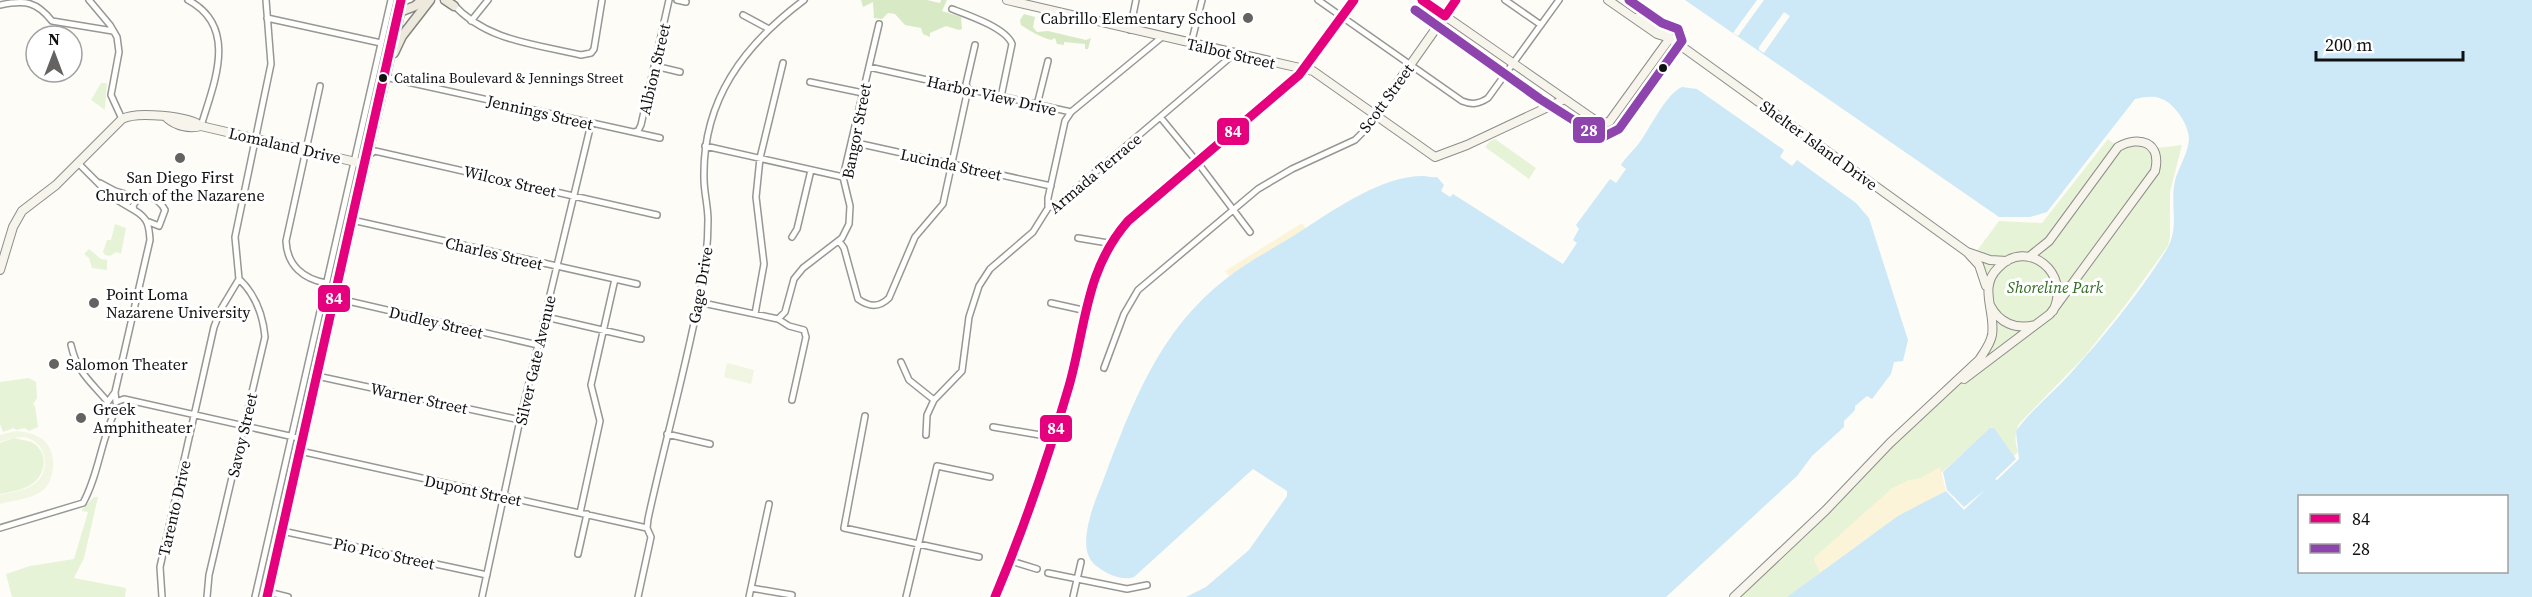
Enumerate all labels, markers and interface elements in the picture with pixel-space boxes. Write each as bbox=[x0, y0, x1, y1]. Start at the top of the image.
place label: Cabrillo Elementary School bbox=[1040, 7, 1236, 29]
marker: Cabrillo Elementary School bbox=[1241, 11, 1255, 25]
street label: Albion Street bbox=[633, 20, 675, 117]
north arrow bbox=[24, 24, 84, 84]
scale bar bbox=[2316, 24, 2463, 62]
text: N bbox=[48, 28, 60, 50]
street label: Talbot Street bbox=[1185, 32, 1278, 74]
text: 200 m bbox=[2325, 32, 2372, 57]
street label: Scott Street bbox=[1354, 58, 1419, 137]
unlabelled marker bbox=[1657, 62, 1669, 74]
place label: Catalina Boulevard & Jennings Street bbox=[394, 68, 624, 88]
street label: Harbor View Drive bbox=[925, 69, 1059, 121]
marker: Catalina Boulevard & Jennings Street bbox=[377, 72, 389, 84]
street label: Bangor Street bbox=[836, 81, 876, 181]
street label: Jennings Street bbox=[484, 89, 596, 135]
street label: Shelter Island Drive bbox=[1756, 95, 1882, 195]
line badge: 28 bbox=[1572, 116, 1606, 144]
line badge: 84 bbox=[1216, 117, 1250, 146]
text: 28 bbox=[1580, 119, 1598, 141]
text: 84 bbox=[1224, 120, 1242, 142]
street label: Lomaland Drive bbox=[227, 121, 343, 169]
street label: Armada Terrace bbox=[1044, 128, 1146, 218]
street label: Lucinda Street bbox=[898, 143, 1004, 186]
marker: San Diego First Church of the Nazarene bbox=[173, 151, 187, 165]
street label: Wilcox Street bbox=[462, 160, 559, 203]
place label: San Diego First Church of the Nazarene bbox=[95, 166, 265, 206]
street label: Charles Street bbox=[443, 231, 546, 275]
street label: Gage Drive bbox=[682, 245, 718, 325]
park label: Shoreline Park bbox=[2007, 276, 2103, 298]
place label: Point Loma Nazarene University bbox=[106, 283, 251, 323]
line badge: 84 bbox=[317, 284, 351, 313]
text: 84 bbox=[325, 287, 343, 309]
street label: Silver Gate Avenue bbox=[509, 293, 561, 427]
marker: Point Loma Nazarene University bbox=[87, 296, 101, 310]
street label: Dudley Street bbox=[387, 301, 486, 344]
place label: Salomon Theater bbox=[66, 353, 188, 375]
marker: Salomon Theater bbox=[47, 357, 61, 371]
street label: Warner Street bbox=[368, 377, 470, 419]
street label: Savoy Street bbox=[222, 390, 263, 479]
place label: Greek Amphitheater bbox=[93, 398, 193, 438]
marker: Greek Amphitheater bbox=[74, 411, 88, 425]
line badge: 84 bbox=[1039, 414, 1073, 443]
text: 84 bbox=[1047, 417, 1065, 439]
street label: Tarento Drive bbox=[152, 458, 196, 558]
street label: Dupont Street bbox=[423, 469, 524, 511]
legend bbox=[2298, 495, 2508, 573]
text: 84 bbox=[2352, 506, 2370, 531]
street label: Pio Pico Street bbox=[331, 532, 437, 575]
text: 28 bbox=[2352, 536, 2370, 561]

